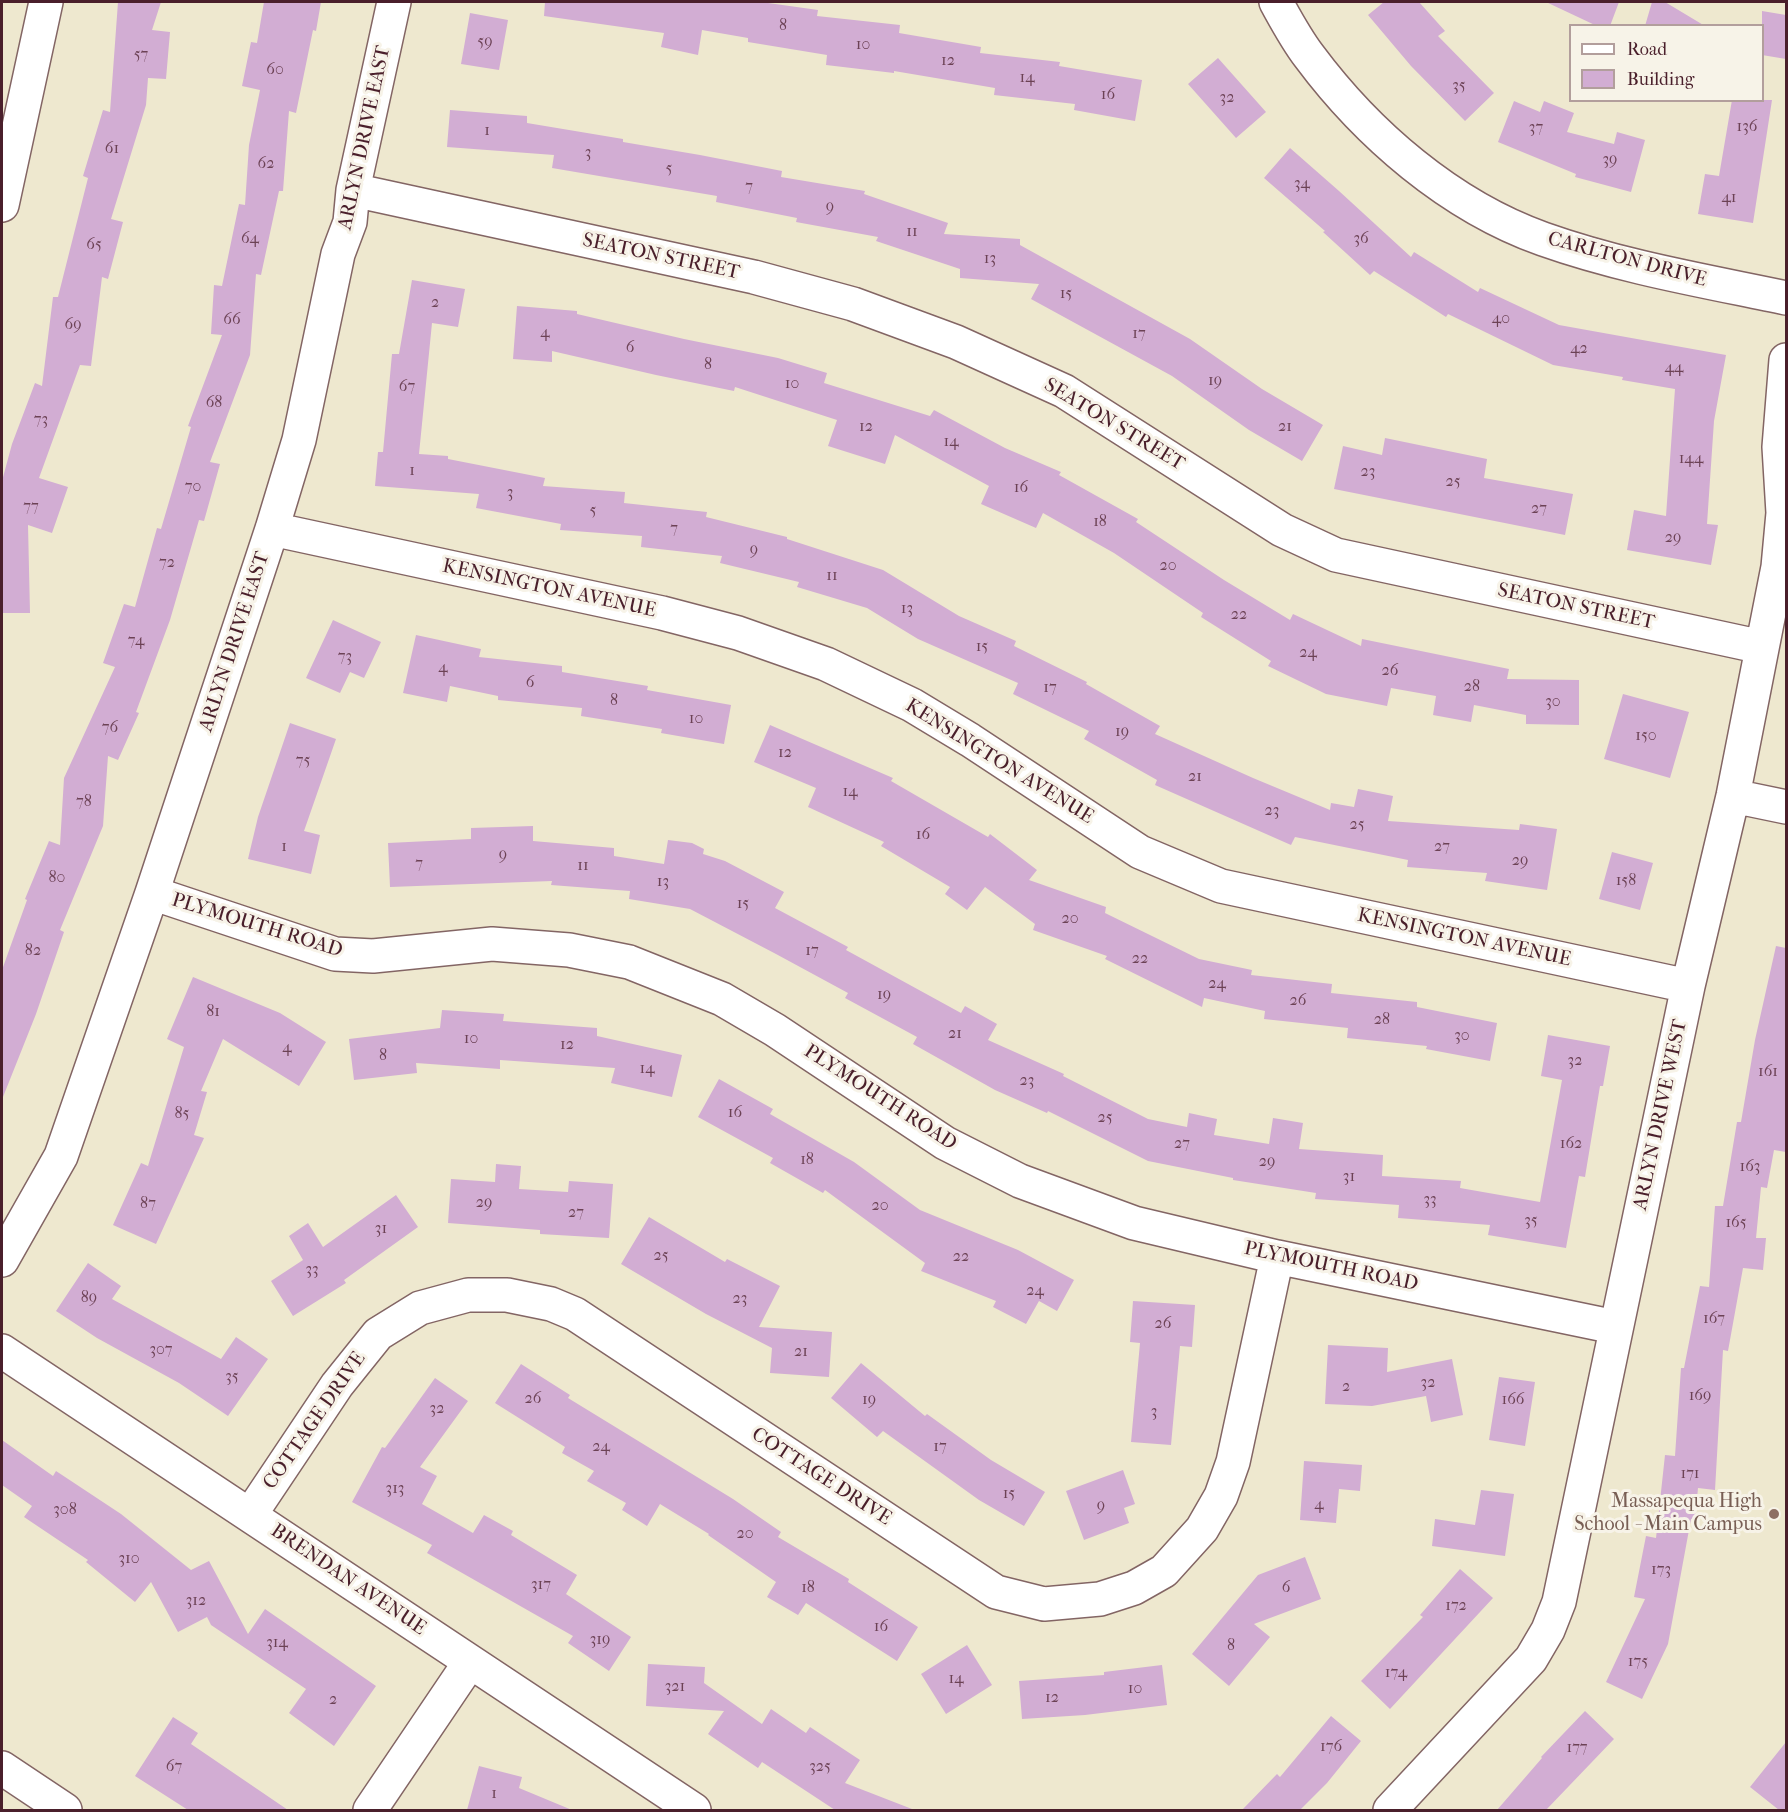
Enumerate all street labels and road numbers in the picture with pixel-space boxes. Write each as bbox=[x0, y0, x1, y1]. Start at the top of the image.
street label: ARLYN DRIVE EAST bbox=[334, 44, 396, 232]
street label: CARLTON DRIVE bbox=[1545, 227, 1709, 293]
street label: SEATON STREET bbox=[580, 229, 742, 285]
street label: SEATON STREET bbox=[1039, 374, 1189, 476]
street label: ARLYN DRIVE EAST bbox=[195, 549, 275, 735]
street label: KENSINGTON AVENUE bbox=[440, 555, 658, 623]
street label: SEATON STREET bbox=[1495, 579, 1657, 635]
street label: KENSINGTON AVENUE bbox=[900, 694, 1098, 830]
street label: PLYMOUTH ROAD bbox=[169, 889, 345, 963]
street label: KENSINGTON AVENUE bbox=[1355, 904, 1573, 972]
street label: ARLYN DRIVE WEST bbox=[1629, 1017, 1693, 1213]
street label: PLYMOUTH ROAD bbox=[799, 1040, 961, 1156]
street label: PLYMOUTH ROAD bbox=[1242, 1237, 1420, 1297]
street label: COTTAGE DRIVE bbox=[259, 1348, 371, 1494]
street label: COTTAGE DRIVE bbox=[747, 1423, 895, 1531]
street label: BRENDAN AVENUE bbox=[266, 1519, 430, 1641]

